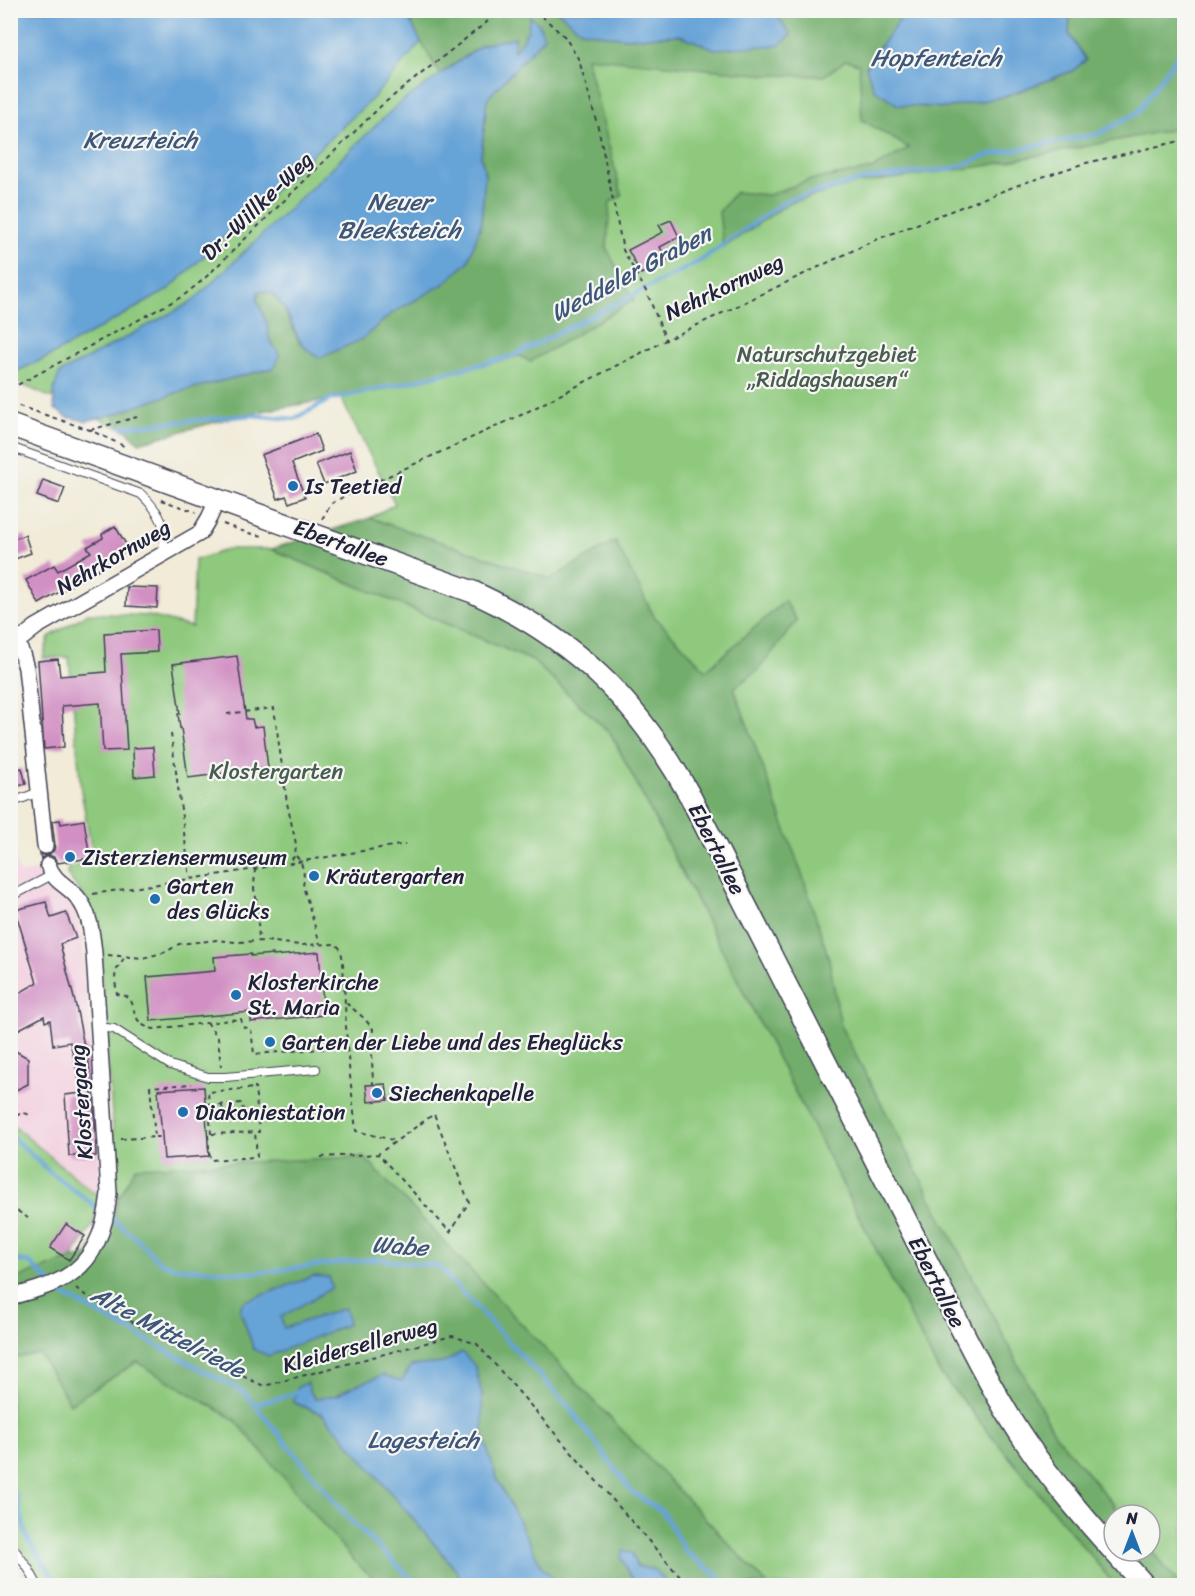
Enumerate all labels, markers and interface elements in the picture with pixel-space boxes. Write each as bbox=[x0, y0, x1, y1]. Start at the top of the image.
water label: Hopfenteich bbox=[871, 37, 1004, 79]
water label: Kreuzteich bbox=[83, 119, 199, 161]
street label: Dr.-Willke-Weg bbox=[191, 142, 323, 270]
water label: Neuer Bleeksteich bbox=[338, 181, 463, 251]
water label: Weddeler Graben bbox=[543, 211, 722, 333]
street label: Nehrkornweg bbox=[658, 242, 790, 332]
park label: Naturschutzgebiet „Riddagshausen“ bbox=[737, 335, 917, 399]
place label: Is Teetied bbox=[304, 467, 402, 506]
marker: Is Teetied bbox=[286, 479, 300, 493]
street label: Nehrkornweg bbox=[48, 508, 178, 606]
street label: Ebertallee bbox=[288, 508, 394, 578]
park label: Klostergarten bbox=[209, 752, 343, 791]
street label: Ebertallee bbox=[677, 796, 757, 902]
place label: Zisterziensermuseum bbox=[82, 838, 287, 877]
marker: Zisterziensermuseum bbox=[63, 850, 77, 864]
place label: Kräutergarten bbox=[326, 857, 465, 896]
place label: Garten des Glücks bbox=[167, 867, 269, 931]
marker: Kräutergarten bbox=[307, 869, 321, 883]
marker: Garten des Glücks bbox=[148, 892, 162, 906]
place label: Klosterkirche St. Maria bbox=[248, 963, 379, 1027]
marker: Klosterkirche St. Maria bbox=[229, 988, 243, 1002]
place label: Garten der Liebe und des Eheglücks bbox=[282, 1023, 624, 1062]
marker: Garten der Liebe und des Eheglücks bbox=[263, 1035, 277, 1049]
street label: Klostergang bbox=[58, 1043, 104, 1161]
place label: Siechenkapelle bbox=[389, 1074, 534, 1113]
marker: Siechenkapelle bbox=[370, 1086, 384, 1100]
place label: Diakoniestation bbox=[195, 1093, 346, 1132]
marker: Diakoniestation bbox=[176, 1105, 190, 1119]
water label: Wabe bbox=[371, 1223, 432, 1269]
street label: Ebertallee bbox=[897, 1229, 977, 1335]
water label: Alte Mittelriede bbox=[83, 1273, 255, 1391]
street label: Kleidersellerweg bbox=[278, 1306, 442, 1384]
water label: Lagesteich bbox=[367, 1419, 481, 1461]
north arrow bbox=[1102, 1503, 1162, 1563]
text: N bbox=[1125, 1504, 1138, 1533]

